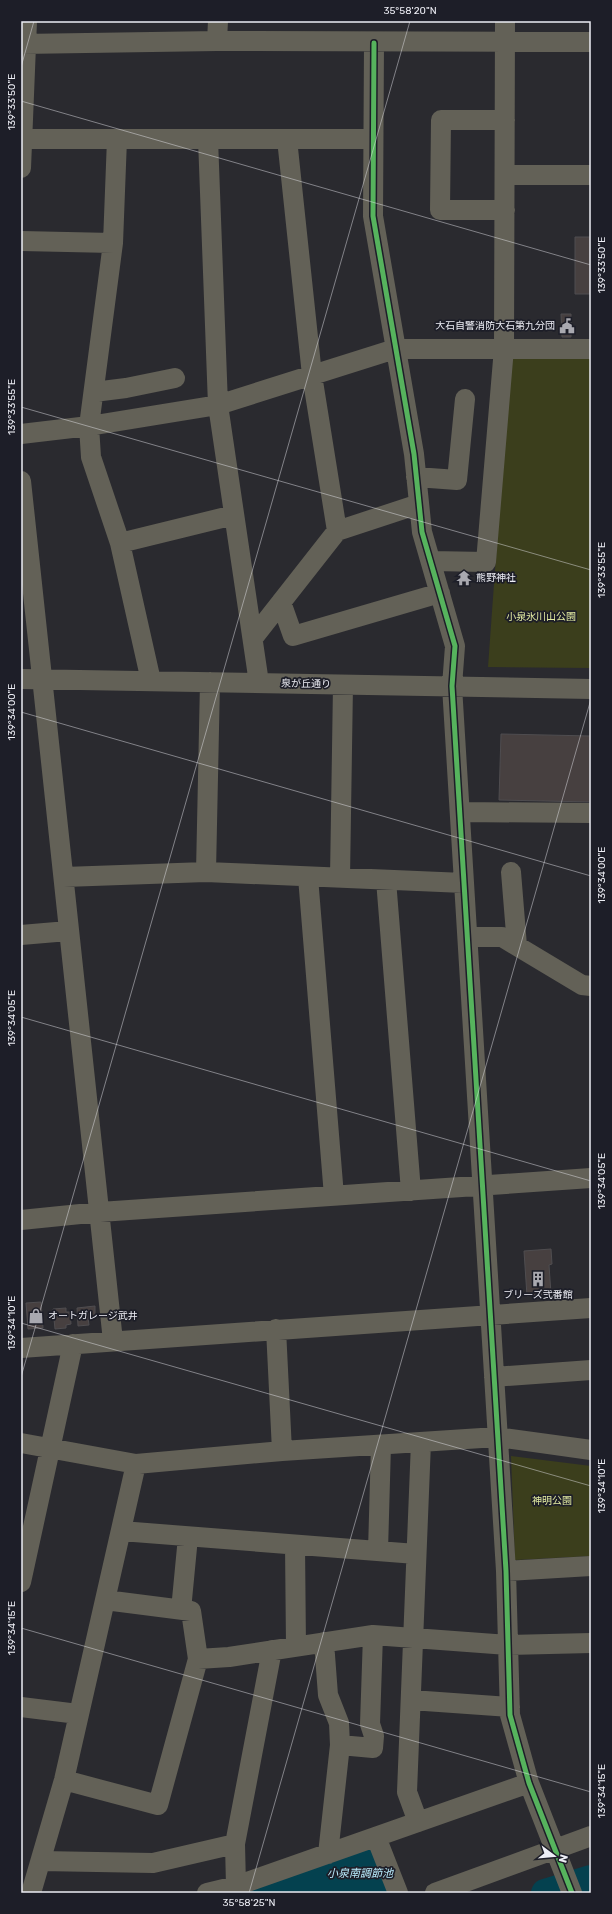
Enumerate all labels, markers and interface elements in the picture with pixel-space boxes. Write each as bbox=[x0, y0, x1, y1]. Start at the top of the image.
text: 35°58'20"N bbox=[383, 5, 437, 17]
text: 139°33'50"E bbox=[6, 74, 18, 130]
text: 139°33'50"E bbox=[596, 237, 608, 293]
public building icon: 大石自警消防大石第九分団 bbox=[558, 317, 576, 335]
place label: 大石自警消防大石第九分団 bbox=[435, 320, 555, 332]
text: 139°33'55"E bbox=[6, 379, 18, 435]
text: 139°33'55"E bbox=[596, 542, 608, 598]
temple icon: 熊野神社 bbox=[455, 569, 473, 587]
place label: 熊野神社 bbox=[476, 572, 516, 584]
park label: 小泉氷川山公園 bbox=[506, 611, 576, 623]
street label: 泉が丘通り bbox=[281, 678, 331, 690]
text: 139°34'00"E bbox=[6, 684, 18, 740]
text: 139°34'00"E bbox=[596, 847, 608, 903]
text: 139°34'05"E bbox=[6, 990, 18, 1046]
text: 139°34'05"E bbox=[596, 1153, 608, 1209]
building icon: ブリーズ弐番館 bbox=[529, 1270, 547, 1288]
place label: ブリーズ弐番館 bbox=[503, 1289, 573, 1301]
text: 139°34'10"E bbox=[6, 1296, 18, 1350]
shop icon: オートガレージ武井 bbox=[27, 1307, 45, 1325]
place label: オートガレージ武井 bbox=[48, 1310, 138, 1322]
text: 139°34'10"E bbox=[596, 1459, 608, 1513]
park label: 神明公園 bbox=[532, 1495, 572, 1507]
text: 139°34'15"E bbox=[6, 1601, 18, 1655]
text: 139°34'15"E bbox=[596, 1764, 608, 1818]
north arrow bbox=[534, 1836, 574, 1876]
text: N bbox=[556, 1853, 570, 1864]
water label: 小泉南調節池 bbox=[327, 1867, 394, 1880]
text: 35°58'25"N bbox=[223, 1897, 275, 1909]

